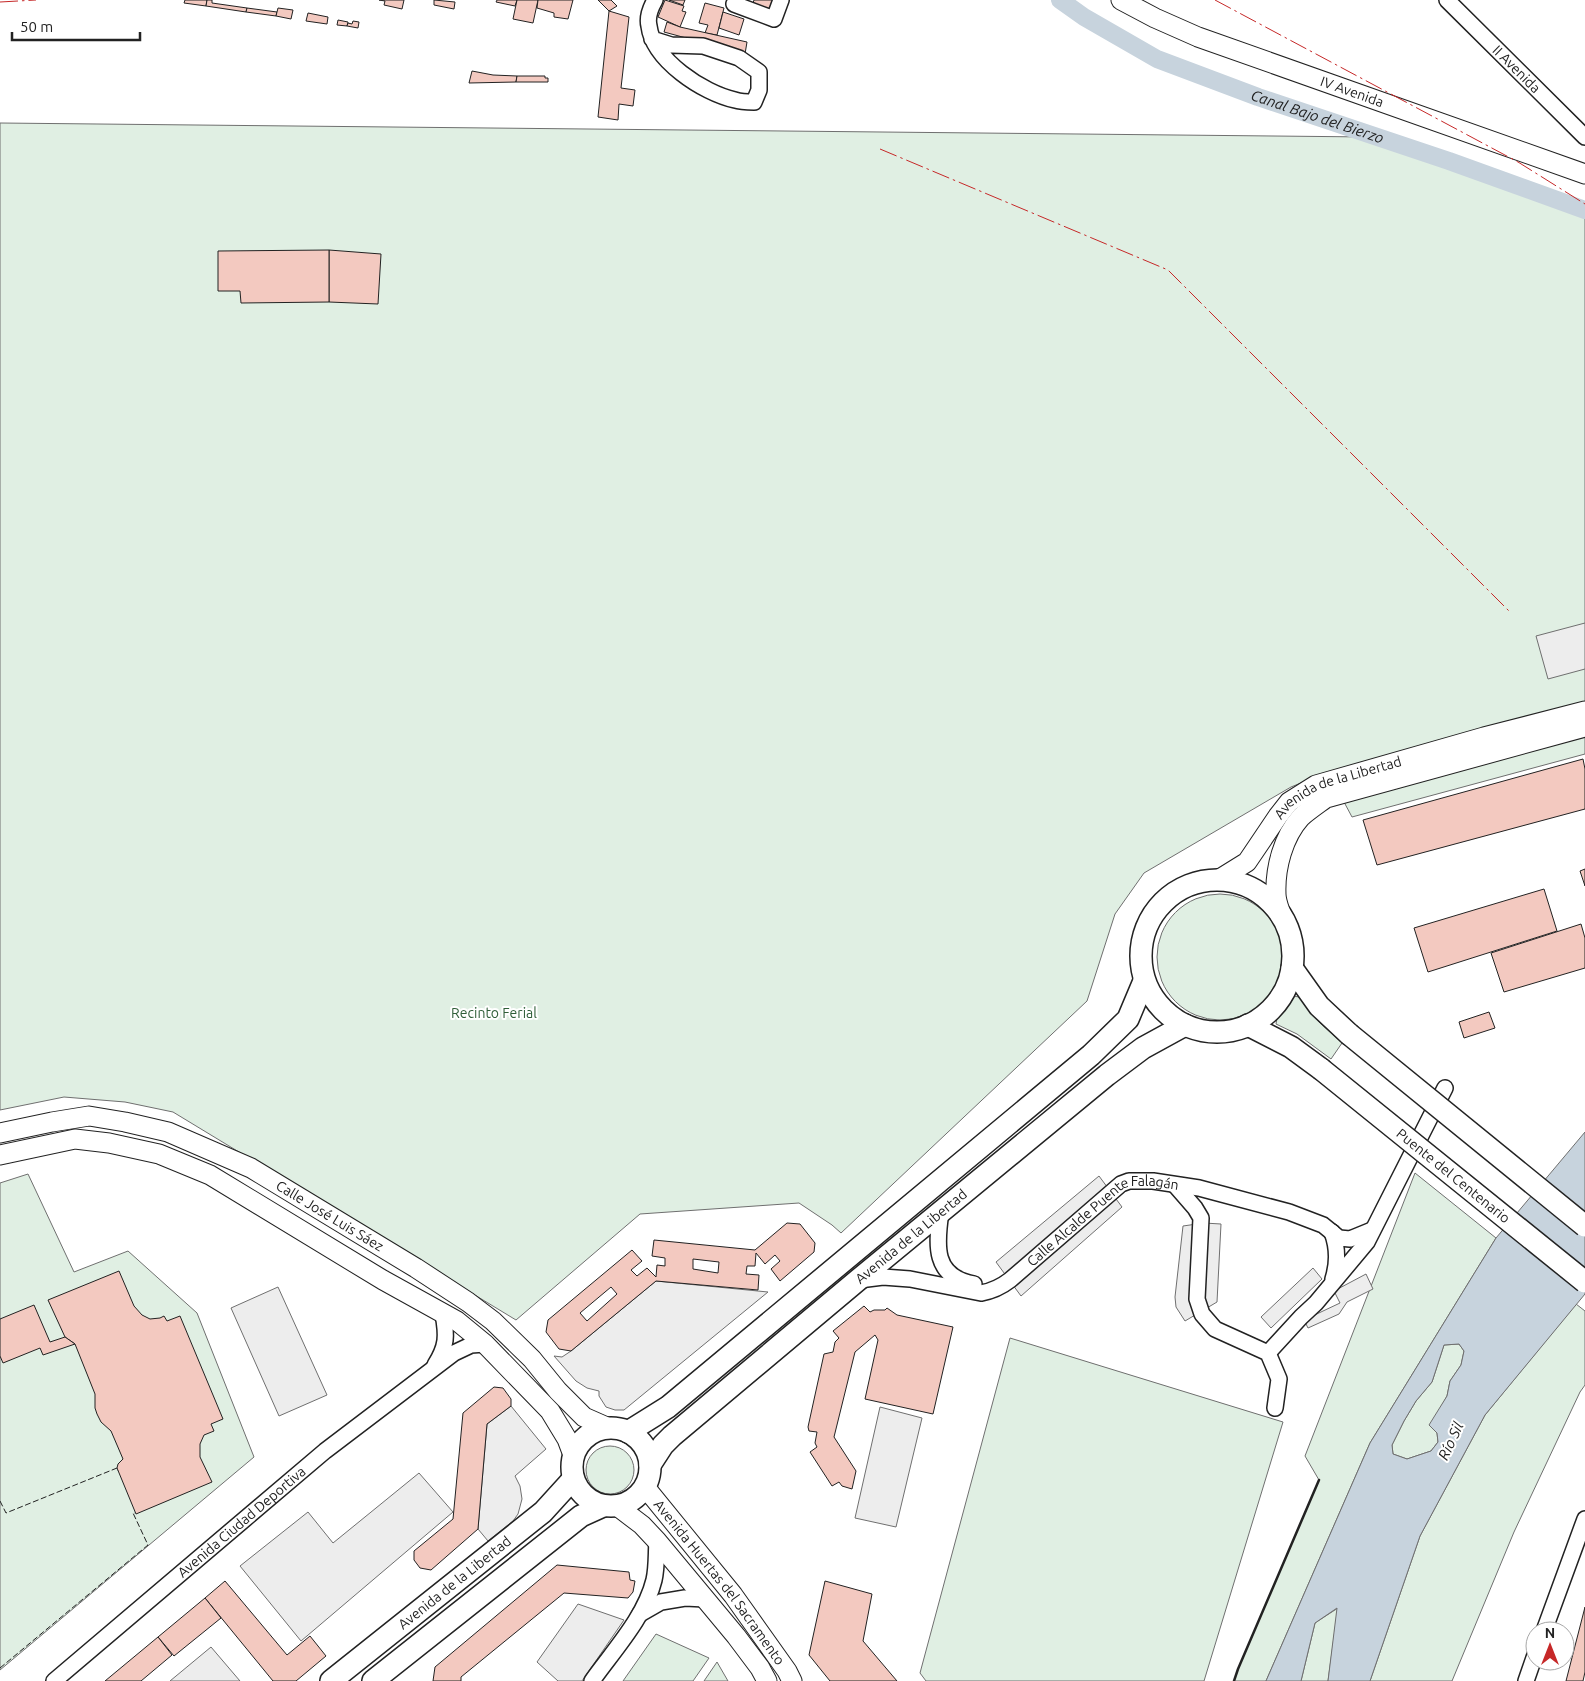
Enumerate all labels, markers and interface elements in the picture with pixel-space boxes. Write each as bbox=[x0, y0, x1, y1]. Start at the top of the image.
scale bar bbox=[12, 10, 140, 42]
text: 50 m bbox=[20, 18, 53, 35]
street label: II Avenida bbox=[1489, 42, 1544, 96]
street label: IV Avenida bbox=[1318, 73, 1386, 110]
water label: Canal Bajo del Bierzo bbox=[1249, 86, 1386, 146]
street label: Avenida de la Libertad bbox=[1271, 753, 1403, 822]
park label: Recinto Ferial bbox=[451, 1005, 537, 1021]
street label: Puente del Centenario bbox=[1393, 1125, 1513, 1226]
street label: Calle Alcalde Puente Falagán bbox=[1024, 1173, 1180, 1270]
street label: Calle José Luis Sáez bbox=[273, 1177, 387, 1254]
street label: Avenida de la Libertad bbox=[852, 1186, 970, 1287]
water label: Río Sil bbox=[1434, 1418, 1467, 1463]
street label: Avenida Ciudad Deportiva bbox=[174, 1463, 309, 1581]
street label: Avenida Huertas del Sacramento bbox=[651, 1497, 788, 1668]
street label: Avenida de la Libertad bbox=[395, 1533, 514, 1632]
north arrow bbox=[1525, 1621, 1575, 1671]
text: N bbox=[1545, 1625, 1555, 1641]

